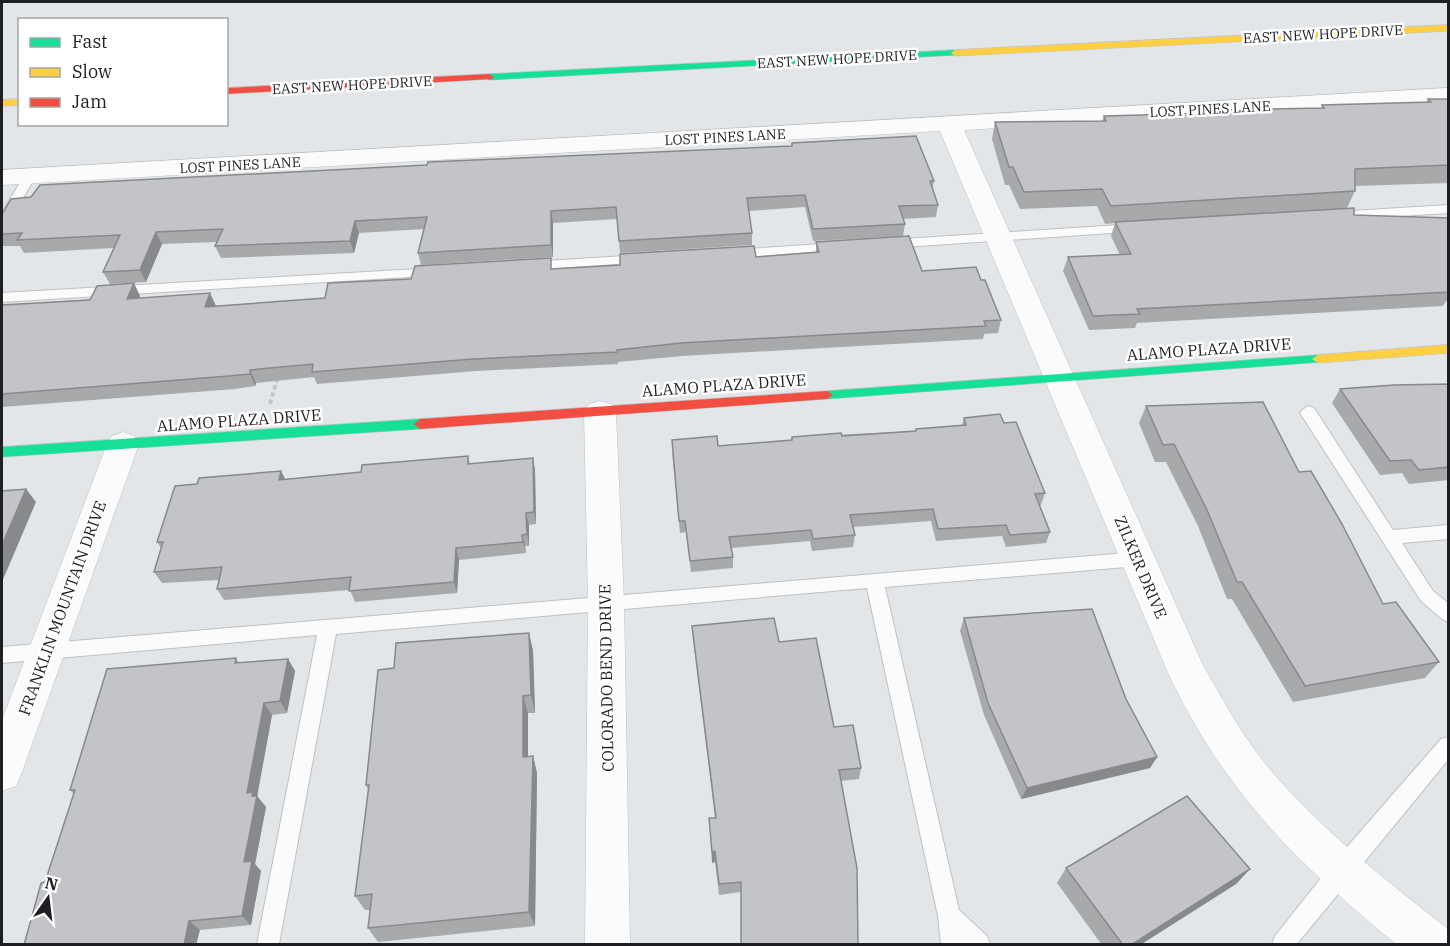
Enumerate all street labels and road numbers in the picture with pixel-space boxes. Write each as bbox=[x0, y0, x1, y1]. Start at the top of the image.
street label: EAST NEW HOPE DRIVE bbox=[1243, 21, 1403, 47]
street label: EAST NEW HOPE DRIVE bbox=[757, 46, 917, 72]
street label: EAST NEW HOPE DRIVE bbox=[272, 72, 432, 98]
street label: LOST PINES LANE bbox=[1149, 97, 1271, 121]
street label: LOST PINES LANE bbox=[664, 125, 786, 149]
street label: LOST PINES LANE bbox=[179, 153, 301, 177]
street label: ALAMO PLAZA DRIVE bbox=[1126, 333, 1292, 365]
street label: ALAMO PLAZA DRIVE bbox=[641, 369, 807, 401]
street label: ALAMO PLAZA DRIVE bbox=[156, 404, 322, 436]
street label: FRANKLIN MOUNTAIN DRIVE bbox=[14, 498, 110, 718]
street label: ZILKER DRIVE bbox=[1110, 513, 1172, 621]
street label: COLORADO BEND DRIVE bbox=[594, 584, 618, 772]

